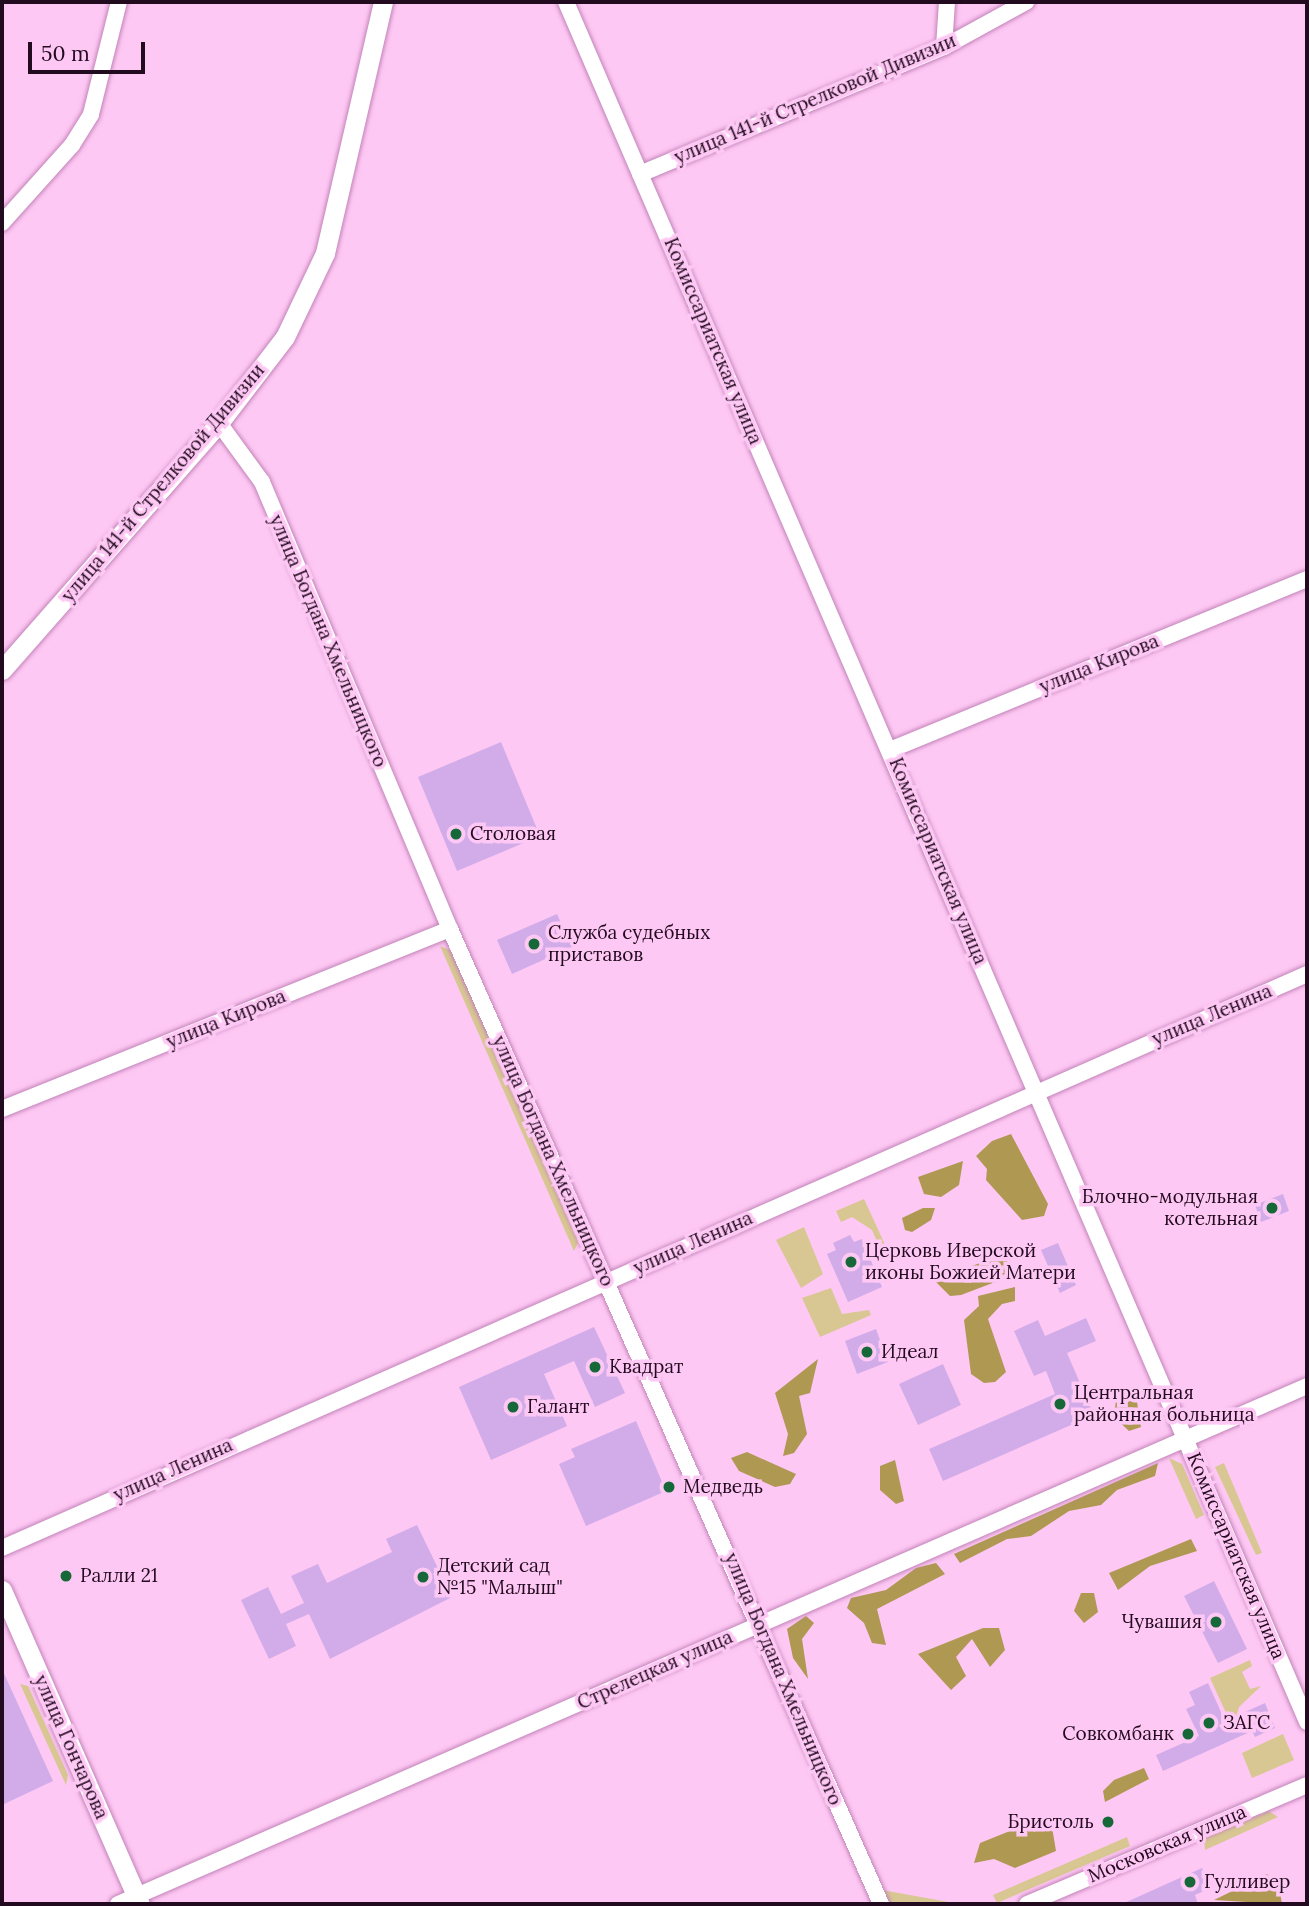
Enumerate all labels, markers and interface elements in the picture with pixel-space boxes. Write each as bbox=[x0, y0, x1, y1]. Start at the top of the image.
scale bar bbox=[32, 28, 149, 72]
street label: улица 141-й Стрелковой Дивизии bbox=[671, 29, 959, 169]
text: 50 m bbox=[41, 40, 90, 67]
street label: Комиссариатская улица bbox=[659, 234, 767, 448]
street label: улица 141-й Стрелковой Дивизии bbox=[57, 359, 269, 607]
street label: улица Богдана Хмельницкого bbox=[264, 511, 392, 771]
street label: улица Кирова bbox=[1036, 630, 1162, 698]
street label: Комиссариатская улица bbox=[884, 754, 992, 968]
place label: Столовая bbox=[470, 823, 556, 845]
marker: Столовая bbox=[448, 826, 464, 842]
place label: Служба судебных приставов bbox=[548, 922, 710, 966]
marker: Служба судебных приставов bbox=[526, 936, 542, 952]
street label: улица Ленина bbox=[1149, 979, 1275, 1051]
street label: улица Кирова bbox=[163, 985, 289, 1053]
street label: улица Богдана Хмельницкого bbox=[487, 1032, 619, 1290]
place label: Блочно-модульная котельная bbox=[1082, 1186, 1258, 1230]
marker: Блочно-модульная котельная bbox=[1264, 1200, 1280, 1216]
street label: улица Ленина bbox=[630, 1207, 756, 1279]
place label: Церковь Иверской иконы Божией Матери bbox=[865, 1240, 1076, 1284]
marker: Церковь Иверской иконы Божией Матери bbox=[843, 1254, 859, 1270]
place label: Идеал bbox=[881, 1341, 939, 1363]
marker: Идеал bbox=[859, 1344, 875, 1360]
place label: Квадрат bbox=[609, 1356, 683, 1378]
marker: Квадрат bbox=[587, 1359, 603, 1375]
place label: Центральная районная больница bbox=[1074, 1382, 1254, 1426]
place label: Галант bbox=[527, 1396, 589, 1418]
marker: Центральная районная больница bbox=[1052, 1396, 1068, 1412]
marker: Галант bbox=[505, 1399, 521, 1415]
street label: улица Ленина bbox=[110, 1434, 236, 1506]
street label: Комиссариатская улица bbox=[1182, 1449, 1290, 1663]
place label: Медведь bbox=[683, 1476, 763, 1498]
marker: Медведь bbox=[661, 1479, 677, 1495]
street label: улица Богдана Хмельницкого bbox=[719, 1549, 847, 1809]
place label: Детский сад №15 "Малыш" bbox=[437, 1555, 563, 1599]
place label: Ралли 21 bbox=[80, 1565, 158, 1587]
marker: Ралли 21 bbox=[58, 1568, 74, 1584]
marker: Детский сад №15 "Малыш" bbox=[415, 1569, 431, 1585]
place label: Чувашия bbox=[1121, 1611, 1202, 1633]
marker: Чувашия bbox=[1208, 1614, 1224, 1630]
street label: Стрелецкая улица bbox=[574, 1626, 736, 1714]
street label: улица Гончарова bbox=[29, 1671, 113, 1823]
place label: ЗАГС bbox=[1223, 1712, 1270, 1734]
marker: ЗАГС bbox=[1201, 1715, 1217, 1731]
place label: Совкомбанк bbox=[1062, 1723, 1174, 1745]
marker: Совкомбанк bbox=[1180, 1726, 1196, 1742]
street label: Московская улица bbox=[1084, 1800, 1250, 1888]
place label: Бристоль bbox=[1007, 1811, 1094, 1833]
marker: Бристоль bbox=[1100, 1814, 1116, 1830]
place label: Гулливер bbox=[1204, 1871, 1290, 1893]
marker: Гулливер bbox=[1182, 1874, 1198, 1890]

